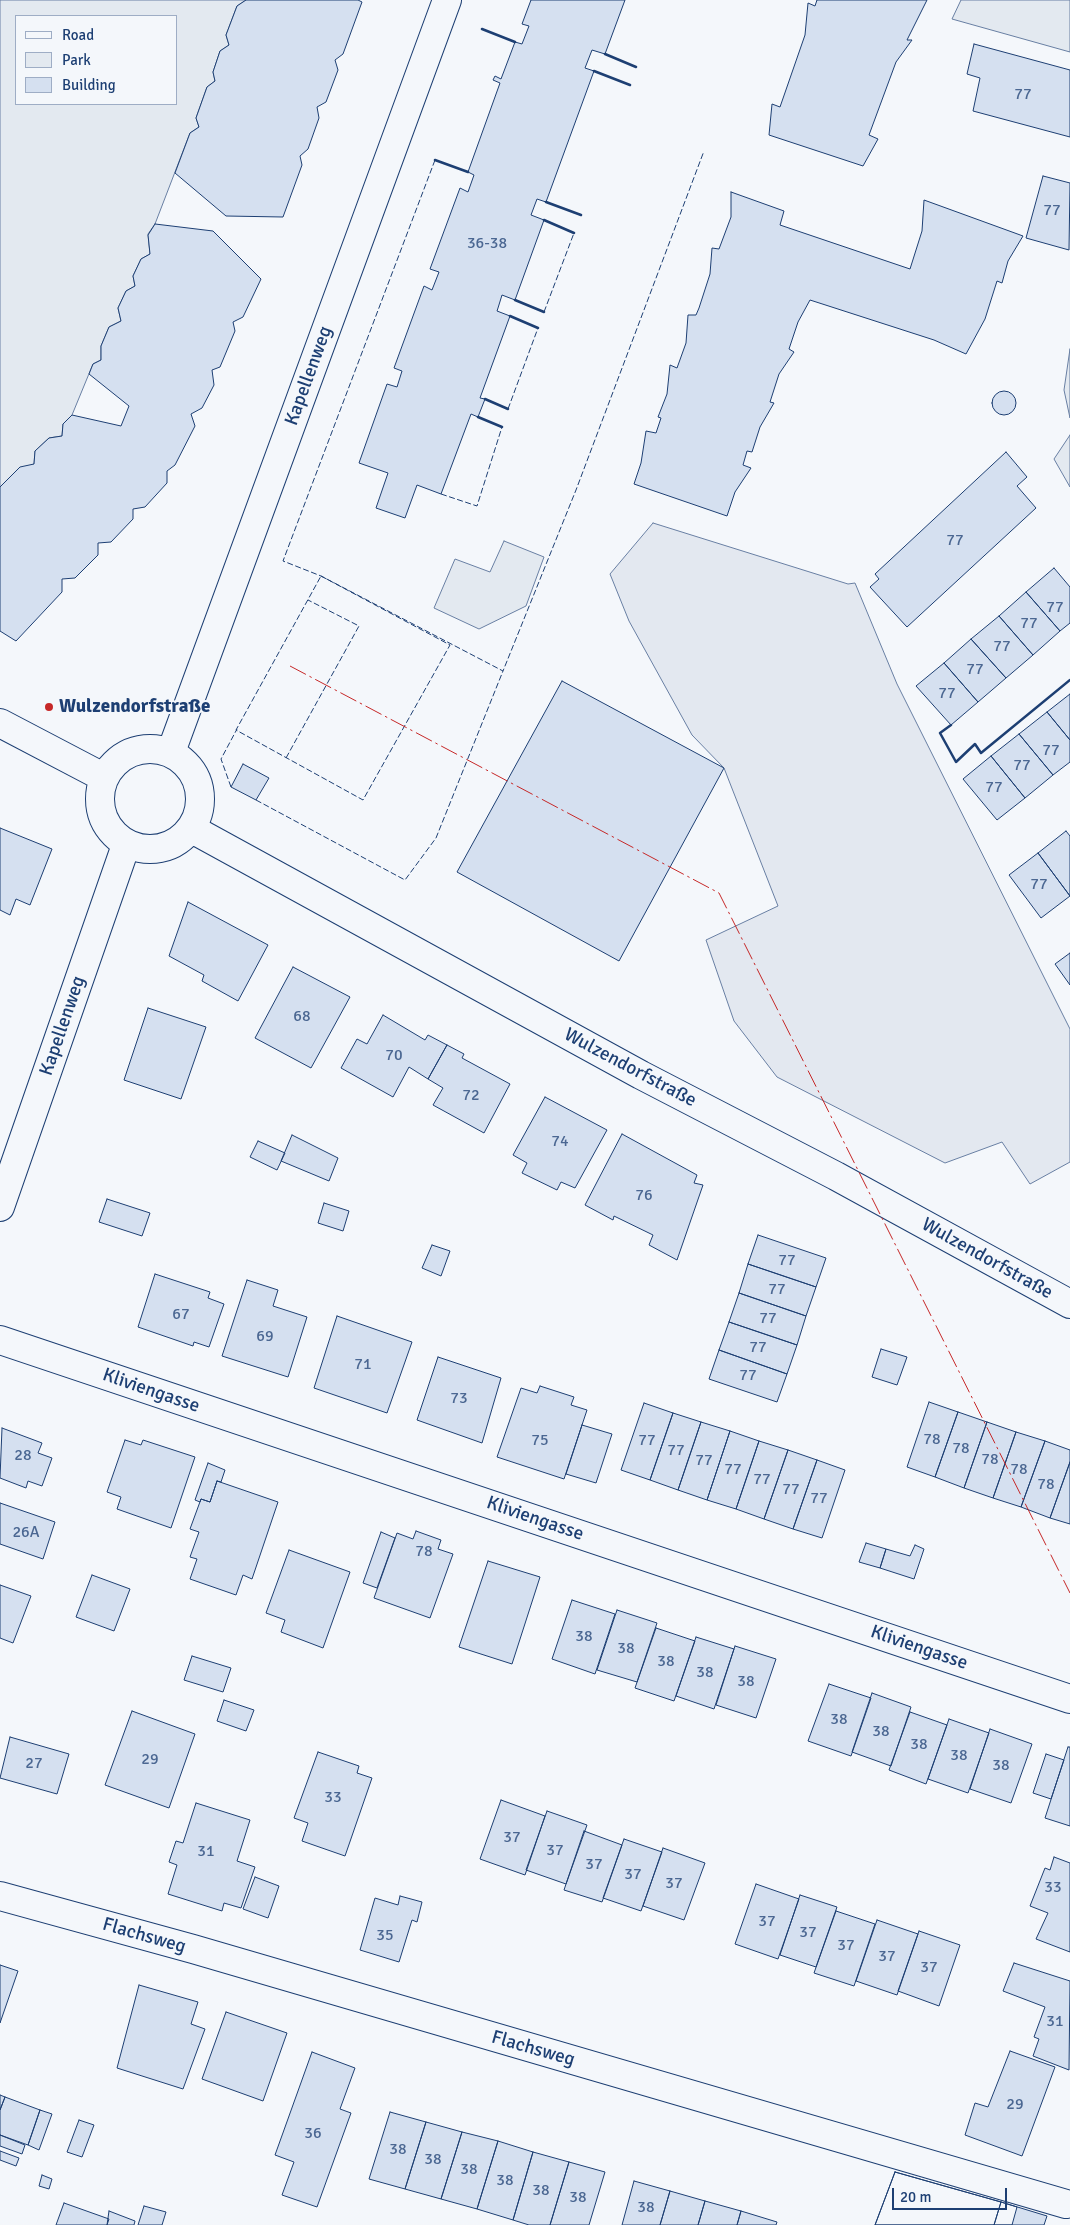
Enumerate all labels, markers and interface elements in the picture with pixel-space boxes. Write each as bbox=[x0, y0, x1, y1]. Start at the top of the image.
legend bbox=[15, 15, 178, 105]
text: Road bbox=[62, 26, 94, 44]
text: Park bbox=[62, 51, 91, 69]
text: Building bbox=[62, 76, 116, 94]
house number: 77 bbox=[1014, 85, 1032, 105]
house number: 77 bbox=[1043, 201, 1061, 221]
house number: 36-38 bbox=[467, 234, 507, 254]
street label: Kapellenweg bbox=[281, 323, 337, 429]
house number: 77 bbox=[946, 531, 964, 551]
house number: 77 bbox=[1046, 598, 1064, 618]
house number: 77 bbox=[1020, 614, 1038, 634]
house number: 77 bbox=[993, 637, 1011, 657]
house number: 77 bbox=[966, 660, 984, 680]
house number: 77 bbox=[938, 684, 956, 704]
place label: Wulzendorfstraße bbox=[59, 696, 210, 718]
marker: Wulzendorfstraße bbox=[43, 701, 55, 713]
house number: 77 bbox=[1042, 741, 1060, 761]
house number: 77 bbox=[1013, 756, 1031, 776]
house number: 77 bbox=[985, 778, 1003, 798]
house number: 77 bbox=[1030, 875, 1048, 895]
street label: Kapellenweg bbox=[35, 973, 91, 1079]
house number: 68 bbox=[293, 1007, 311, 1027]
street label: Wulzendorfstraße bbox=[560, 1024, 700, 1112]
house number: 70 bbox=[385, 1046, 403, 1066]
house number: 72 bbox=[462, 1086, 480, 1106]
house number: 74 bbox=[551, 1132, 569, 1152]
house number: 76 bbox=[635, 1186, 653, 1206]
street label: Wulzendorfstraße bbox=[917, 1213, 1057, 1305]
house number: 77 bbox=[778, 1251, 796, 1271]
house number: 77 bbox=[768, 1280, 786, 1300]
house number: 67 bbox=[172, 1305, 190, 1325]
house number: 77 bbox=[759, 1309, 777, 1329]
house number: 69 bbox=[256, 1327, 274, 1347]
house number: 77 bbox=[749, 1338, 767, 1358]
house number: 71 bbox=[354, 1355, 372, 1375]
street label: Kliviengasse bbox=[100, 1364, 202, 1418]
house number: 77 bbox=[739, 1366, 757, 1386]
house number: 73 bbox=[450, 1389, 468, 1409]
house number: 78 bbox=[923, 1430, 941, 1450]
house number: 75 bbox=[531, 1431, 549, 1451]
house number: 77 bbox=[638, 1431, 656, 1451]
house number: 78 bbox=[952, 1439, 970, 1459]
house number: 77 bbox=[667, 1441, 685, 1461]
house number: 28 bbox=[14, 1446, 32, 1466]
house number: 78 bbox=[981, 1450, 999, 1470]
house number: 77 bbox=[695, 1451, 713, 1471]
house number: 77 bbox=[724, 1460, 742, 1480]
house number: 78 bbox=[1010, 1460, 1028, 1480]
house number: 77 bbox=[753, 1470, 771, 1490]
house number: 78 bbox=[1037, 1475, 1055, 1495]
house number: 77 bbox=[782, 1480, 800, 1500]
house number: 77 bbox=[810, 1489, 828, 1509]
street label: Kliviengasse bbox=[484, 1492, 586, 1546]
house number: 26A bbox=[12, 1523, 40, 1543]
house number: 78 bbox=[415, 1542, 433, 1562]
street label: Kliviengasse bbox=[868, 1621, 970, 1675]
house number: 38 bbox=[575, 1627, 593, 1647]
house number: 38 bbox=[617, 1639, 635, 1659]
house number: 38 bbox=[657, 1652, 675, 1672]
house number: 38 bbox=[696, 1663, 714, 1683]
house number: 38 bbox=[737, 1672, 755, 1692]
house number: 38 bbox=[830, 1710, 848, 1730]
house number: 38 bbox=[872, 1722, 890, 1742]
house number: 38 bbox=[910, 1735, 928, 1755]
house number: 38 bbox=[950, 1746, 968, 1766]
house number: 29 bbox=[141, 1750, 159, 1770]
house number: 27 bbox=[25, 1754, 43, 1774]
house number: 38 bbox=[992, 1756, 1010, 1776]
house number: 33 bbox=[324, 1788, 342, 1808]
house number: 37 bbox=[503, 1828, 521, 1848]
house number: 37 bbox=[546, 1841, 564, 1861]
house number: 31 bbox=[197, 1842, 215, 1862]
house number: 37 bbox=[585, 1855, 603, 1875]
house number: 37 bbox=[624, 1865, 642, 1885]
house number: 37 bbox=[665, 1874, 683, 1894]
house number: 33 bbox=[1044, 1878, 1062, 1898]
house number: 37 bbox=[758, 1912, 776, 1932]
street label: Flachsweg bbox=[100, 1913, 188, 1959]
house number: 37 bbox=[799, 1923, 817, 1943]
house number: 35 bbox=[376, 1926, 394, 1946]
house number: 37 bbox=[837, 1936, 855, 1956]
house number: 37 bbox=[878, 1947, 896, 1967]
house number: 37 bbox=[920, 1958, 938, 1978]
house number: 31 bbox=[1046, 2012, 1064, 2032]
street label: Flachsweg bbox=[489, 2026, 577, 2072]
house number: 29 bbox=[1006, 2095, 1024, 2115]
house number: 36 bbox=[304, 2124, 322, 2144]
house number: 38 bbox=[389, 2140, 407, 2160]
house number: 38 bbox=[424, 2150, 442, 2170]
house number: 38 bbox=[460, 2160, 478, 2180]
house number: 38 bbox=[496, 2171, 514, 2191]
scale bar bbox=[895, 2178, 1010, 2210]
house number: 38 bbox=[532, 2181, 550, 2201]
house number: 38 bbox=[569, 2188, 587, 2208]
text: 20 m bbox=[900, 2188, 931, 2206]
house number: 38 bbox=[637, 2198, 655, 2218]

